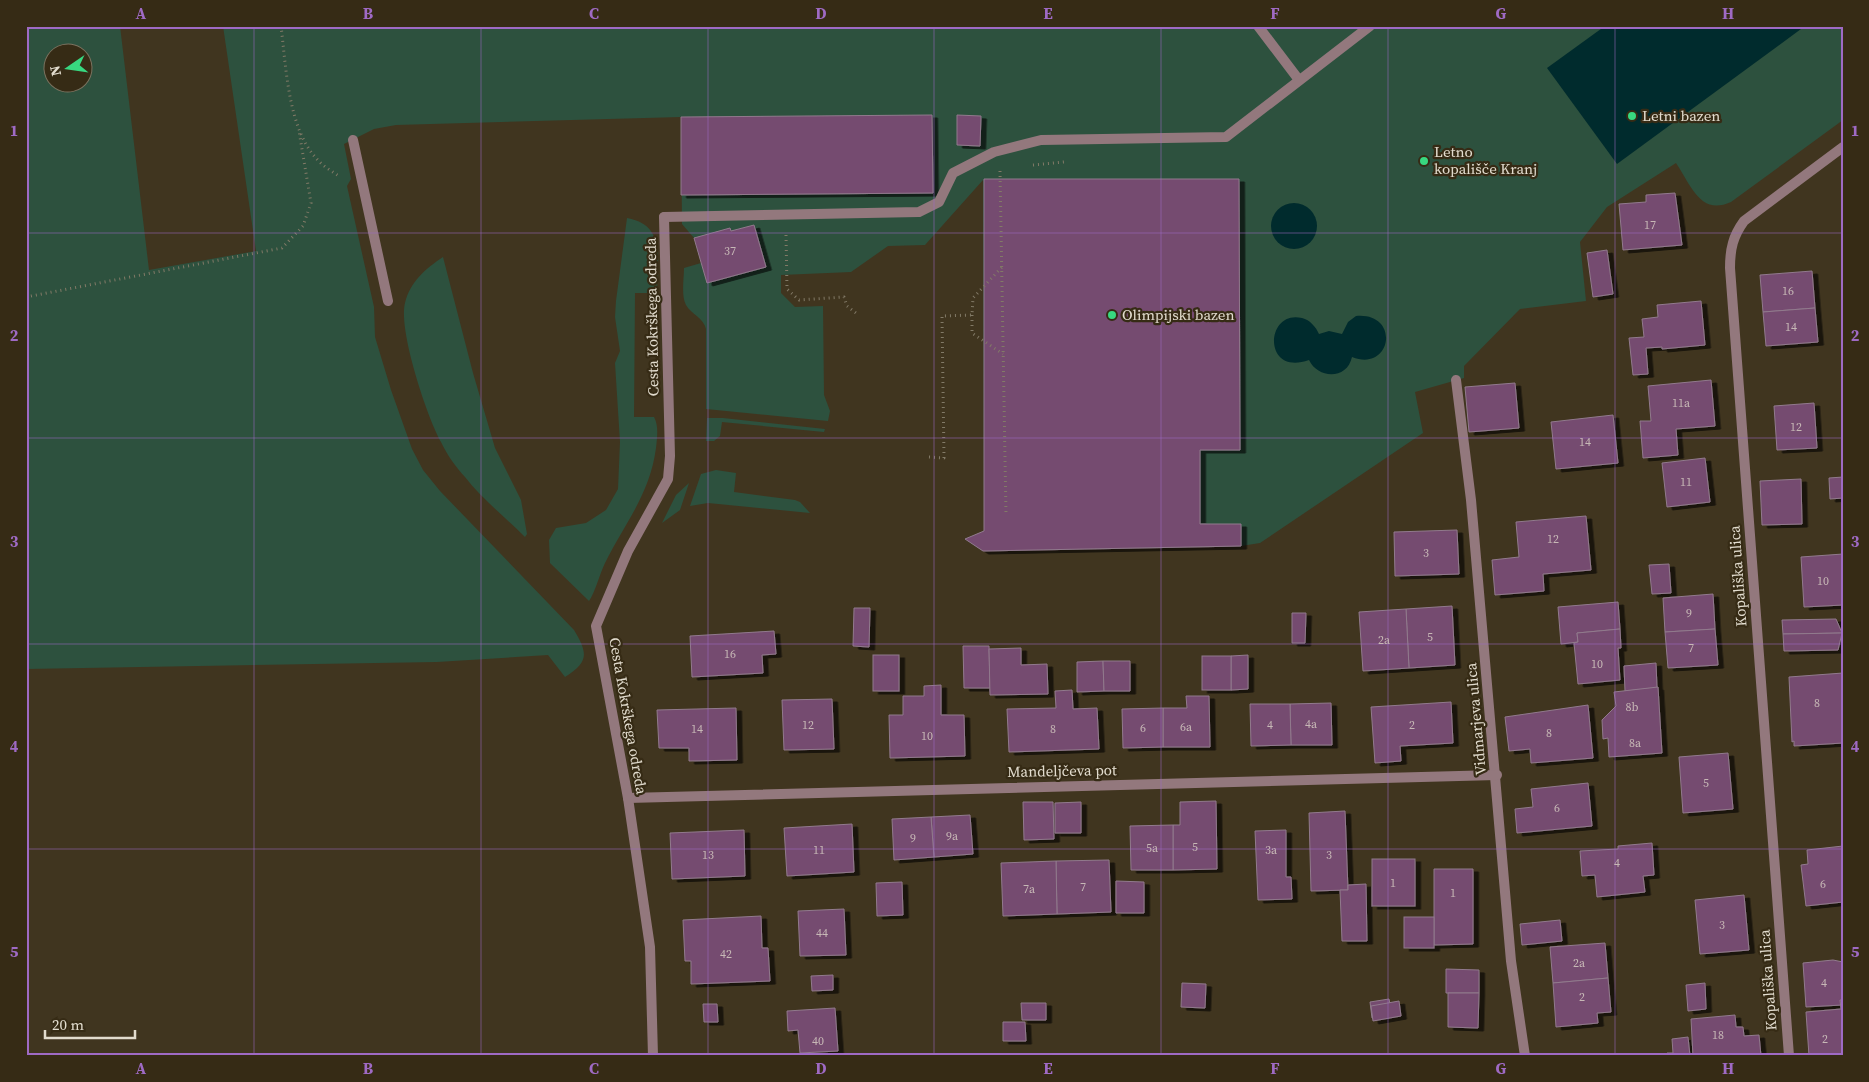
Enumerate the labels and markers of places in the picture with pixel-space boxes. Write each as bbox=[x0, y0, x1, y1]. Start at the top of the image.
place label: Letni bazen bbox=[1642, 105, 1720, 126]
marker: Letni bazen bbox=[1626, 110, 1638, 122]
place label: Letno kopališče Kranj bbox=[1434, 141, 1537, 179]
marker: Letno kopališče Kranj bbox=[1418, 155, 1430, 167]
place label: Olimpijski bazen bbox=[1122, 304, 1235, 325]
marker: Olimpijski bazen bbox=[1106, 309, 1118, 321]

